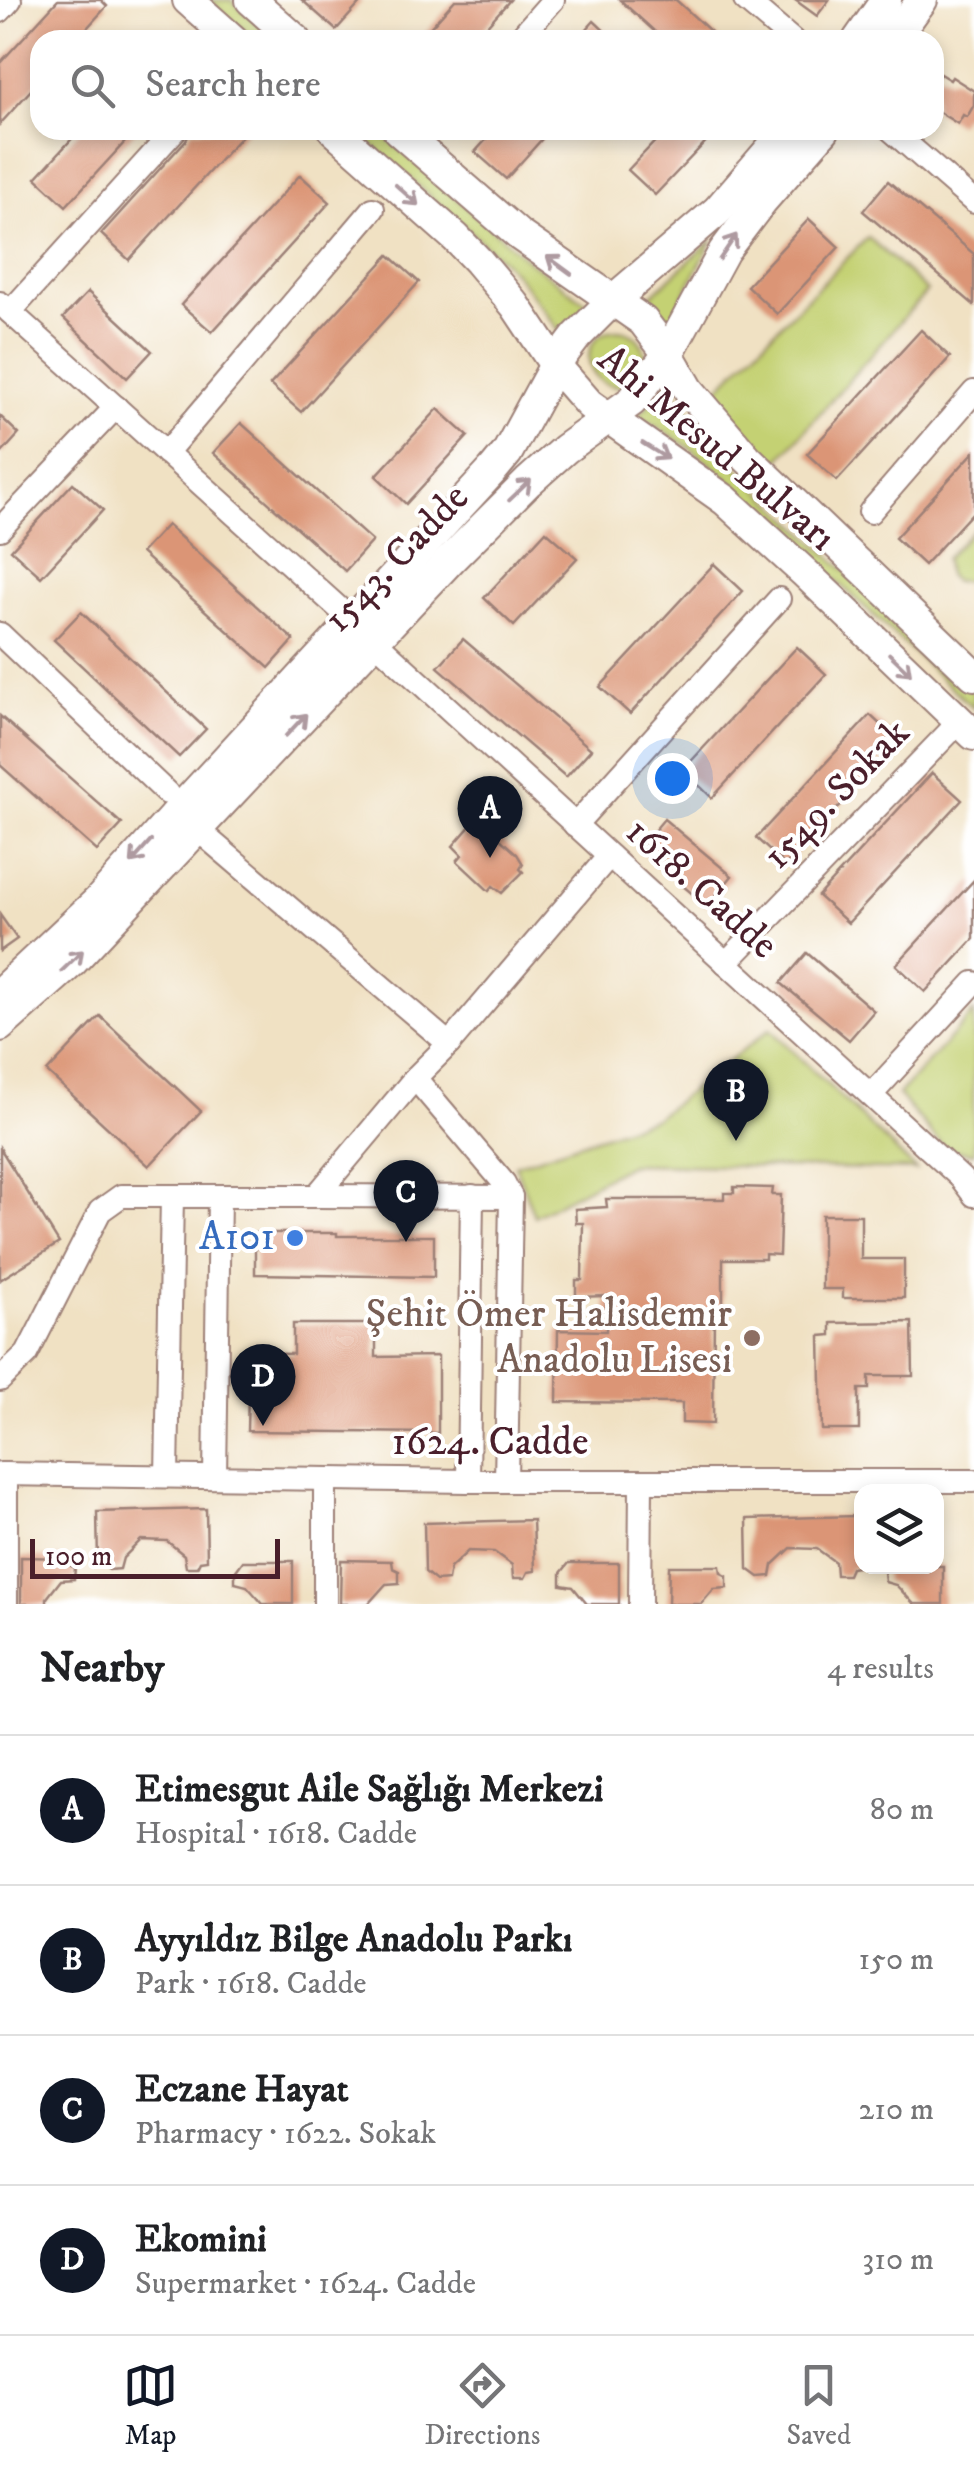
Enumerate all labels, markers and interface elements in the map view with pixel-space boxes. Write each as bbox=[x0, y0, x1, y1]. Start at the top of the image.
search box bbox=[30, 30, 944, 140]
icon: search bbox=[65, 58, 120, 113]
text: Search here bbox=[145, 61, 321, 109]
one-way arrow bbox=[394, 183, 419, 206]
one-way arrow bbox=[717, 234, 738, 261]
one-way arrow bbox=[546, 254, 573, 275]
street label: Ahi Mesud Bulvarı bbox=[587, 335, 845, 563]
one-way arrow bbox=[641, 441, 669, 461]
street label: 1543. Cadde bbox=[314, 474, 480, 644]
one-way arrow bbox=[508, 478, 532, 502]
one-way arrow bbox=[887, 652, 911, 676]
street label: 1549. Sokak bbox=[753, 709, 921, 881]
one-way arrow bbox=[284, 713, 308, 737]
your location bbox=[647, 753, 698, 804]
pin: A bbox=[458, 776, 522, 858]
street label: 1618. Cadde bbox=[614, 808, 788, 970]
one-way arrow bbox=[130, 839, 153, 864]
one-way arrow bbox=[60, 949, 84, 973]
pin: B bbox=[704, 1058, 768, 1141]
pin: C bbox=[374, 1160, 438, 1242]
place label: A101 bbox=[199, 1213, 275, 1263]
marker: A101 bbox=[284, 1227, 306, 1249]
place label: Şehit Ömer Halisdemir Anadolu Lisesi bbox=[366, 1290, 732, 1386]
marker: Şehit Ömer Halisdemir Anadolu Lisesi bbox=[741, 1327, 763, 1349]
pin: D bbox=[230, 1344, 296, 1426]
street label: 1624. Cadde bbox=[391, 1418, 589, 1468]
map controls bbox=[854, 1484, 944, 1574]
button: layers bbox=[854, 1484, 944, 1574]
scale bar bbox=[30, 1534, 280, 1578]
text: 100 m bbox=[45, 1539, 112, 1574]
text: Nearby bbox=[40, 1643, 164, 1695]
text: 4 results bbox=[827, 1649, 934, 1689]
text: Etimesgut Aile Sağlığı Merkezi bbox=[135, 1766, 604, 1814]
text: A bbox=[62, 1790, 83, 1830]
text: 80 m bbox=[870, 1790, 934, 1830]
text: Hospital · 1618. Cadde bbox=[135, 1814, 417, 1854]
text: Ayyıldız Bilge Anadolu Parkı bbox=[135, 1916, 573, 1964]
text: B bbox=[62, 1940, 83, 1980]
text: 150 m bbox=[858, 1940, 934, 1980]
text: Park · 1618. Cadde bbox=[135, 1964, 367, 2004]
text: Eczane Hayat bbox=[135, 2066, 349, 2114]
text: C bbox=[62, 2090, 83, 2130]
text: 210 m bbox=[859, 2090, 934, 2130]
text: Pharmacy · 1622. Sokak bbox=[135, 2114, 436, 2154]
text: Ekomini bbox=[135, 2216, 267, 2264]
text: D bbox=[61, 2240, 84, 2280]
text: 310 m bbox=[862, 2240, 934, 2280]
text: Supermarket · 1624. Cadde bbox=[135, 2264, 476, 2304]
tab: Map bbox=[123, 2358, 178, 2453]
tab: Directions bbox=[424, 2358, 540, 2453]
tab: Saved bbox=[787, 2358, 851, 2453]

